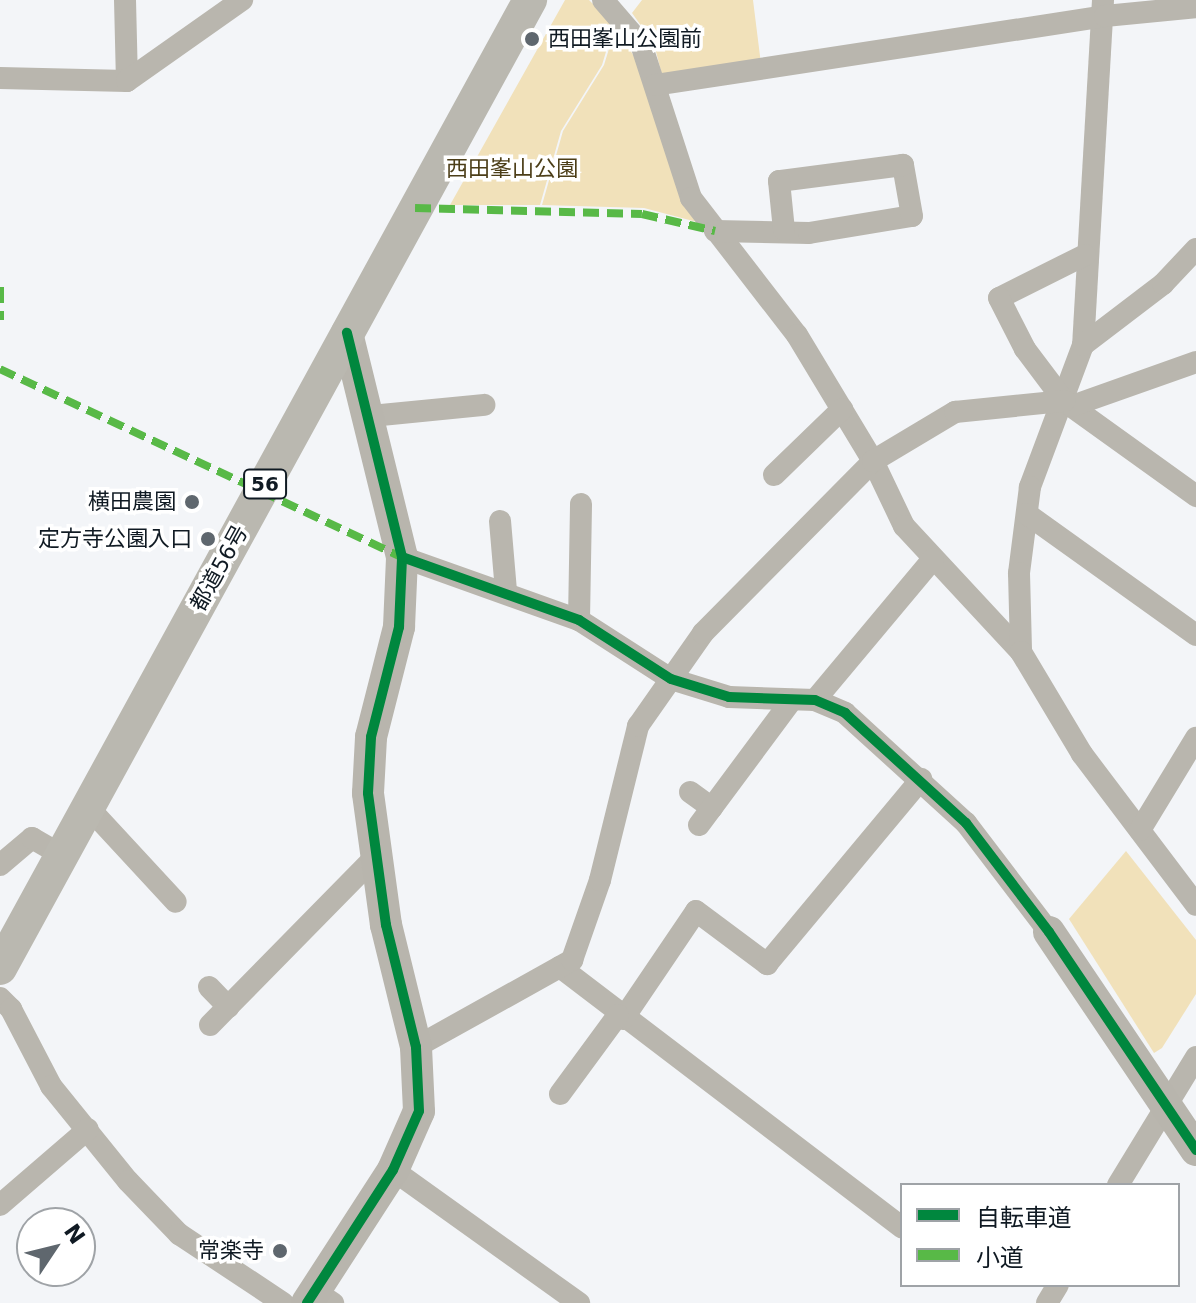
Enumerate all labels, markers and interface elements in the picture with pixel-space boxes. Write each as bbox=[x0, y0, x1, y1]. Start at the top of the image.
place label: 西田峯山公園前 bbox=[548, 26, 702, 52]
marker: 西田峯山公園前 bbox=[523, 30, 541, 48]
park label: 西田峯山公園 bbox=[446, 156, 578, 182]
road number: 56 bbox=[243, 468, 287, 500]
place label: 横田農園 bbox=[88, 489, 176, 515]
marker: 横田農園 bbox=[183, 493, 201, 511]
street label: 都道56号 bbox=[185, 520, 253, 616]
place label: 定方寺公園入口 bbox=[38, 526, 192, 552]
marker: 定方寺公園入口 bbox=[199, 530, 217, 548]
legend bbox=[900, 1183, 1180, 1287]
text: 自転車道 bbox=[976, 1204, 1072, 1232]
north arrow bbox=[16, 1207, 96, 1287]
text: N bbox=[59, 1219, 90, 1249]
place label: 常楽寺 bbox=[198, 1238, 264, 1264]
marker: 常楽寺 bbox=[271, 1242, 289, 1260]
text: 小道 bbox=[976, 1244, 1024, 1272]

